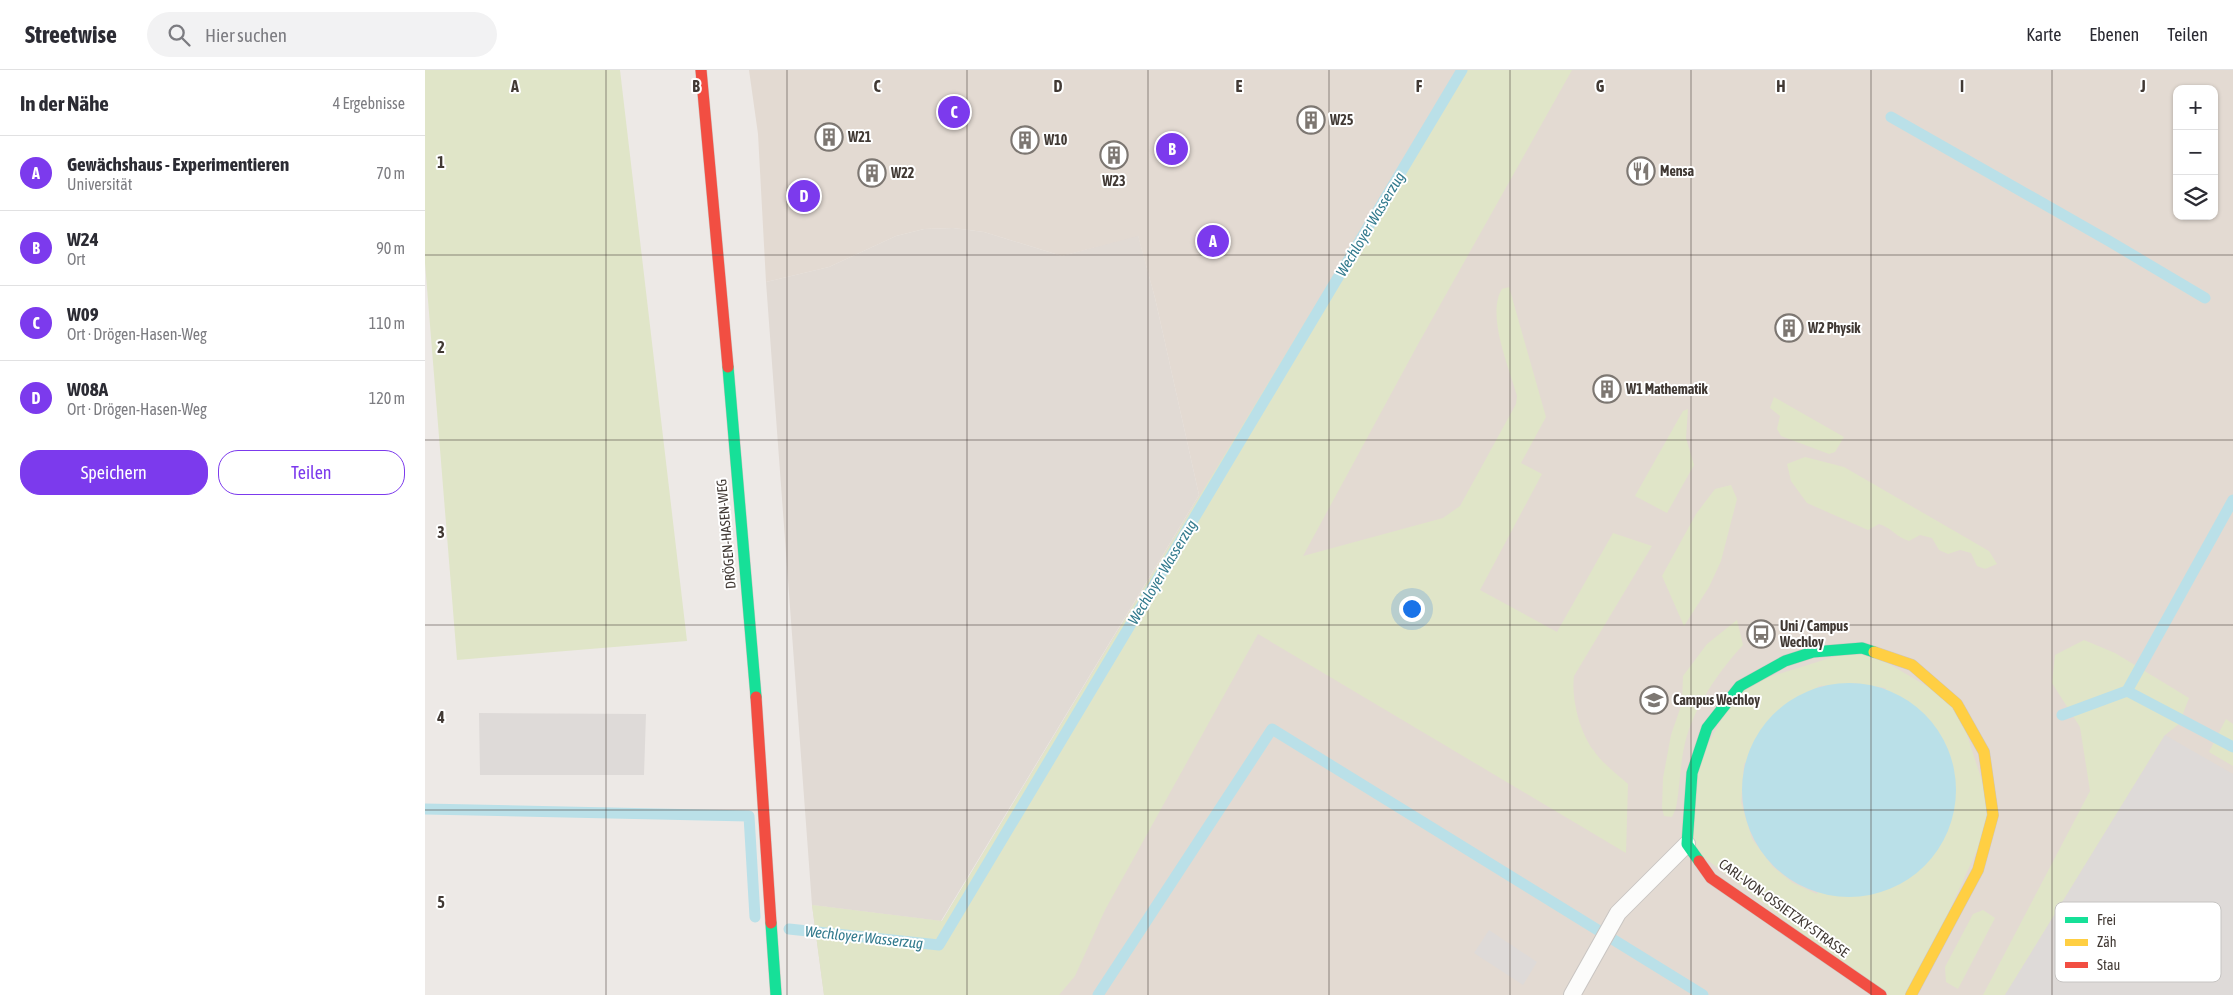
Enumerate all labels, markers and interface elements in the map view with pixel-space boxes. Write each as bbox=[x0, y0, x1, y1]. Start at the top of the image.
search box bbox=[147, 12, 497, 57]
text: Streetwise bbox=[25, 21, 117, 48]
icon: search bbox=[165, 21, 193, 49]
text: Hier suchen bbox=[205, 24, 287, 46]
text: Karte bbox=[2026, 24, 2061, 45]
text: Ebenen bbox=[2089, 24, 2139, 45]
text: Teilen bbox=[2167, 24, 2208, 45]
text: A bbox=[510, 77, 519, 95]
text: B bbox=[692, 77, 700, 95]
text: C bbox=[873, 77, 881, 95]
text: D bbox=[1054, 77, 1063, 95]
text: E bbox=[1236, 77, 1243, 95]
text: F bbox=[1416, 77, 1423, 95]
text: G bbox=[1596, 77, 1605, 95]
text: H bbox=[1776, 77, 1786, 95]
text: I bbox=[1960, 77, 1964, 95]
text: J bbox=[2139, 77, 2146, 95]
map controls bbox=[2173, 85, 2218, 220]
button: + bbox=[2173, 85, 2218, 130]
text: In der Nähe bbox=[20, 91, 109, 115]
pin: C bbox=[938, 93, 970, 131]
text: 4 Ergebnisse bbox=[333, 94, 405, 112]
building icon: W25 bbox=[1296, 105, 1326, 135]
place label: W25 bbox=[1329, 112, 1354, 128]
building icon: W21 bbox=[814, 122, 844, 152]
building icon: W10 bbox=[1010, 125, 1040, 155]
place label: W21 bbox=[847, 129, 872, 145]
pin: B bbox=[1156, 130, 1188, 168]
button: − bbox=[2173, 130, 2218, 175]
place label: W10 bbox=[1043, 132, 1068, 148]
building icon: W23 bbox=[1099, 140, 1129, 170]
text: Gewächshaus - Experimentieren bbox=[67, 153, 289, 175]
text: 1 bbox=[437, 153, 445, 171]
restaurant icon: Mensa bbox=[1626, 156, 1656, 186]
building icon: W22 bbox=[857, 158, 887, 188]
place label: Mensa bbox=[1660, 163, 1694, 179]
text: A bbox=[32, 164, 40, 182]
text: 70 m bbox=[376, 164, 405, 182]
place label: W22 bbox=[890, 165, 915, 181]
water label: Wechloyer Wasserzug bbox=[1332, 169, 1408, 279]
place label: W23 bbox=[1101, 173, 1126, 189]
text: Universität bbox=[67, 175, 132, 193]
button: layers bbox=[2173, 175, 2218, 220]
pin: D bbox=[788, 177, 820, 215]
pin: A bbox=[1197, 222, 1229, 260]
text: W24 bbox=[67, 228, 99, 250]
text: B bbox=[32, 239, 40, 257]
text: 90 m bbox=[376, 239, 405, 257]
text: Ort bbox=[67, 250, 86, 268]
text: W09 bbox=[67, 303, 99, 325]
building icon: W2 Physik bbox=[1774, 313, 1804, 343]
text: C bbox=[32, 314, 40, 332]
text: 110 m bbox=[369, 314, 405, 332]
place label: W2 Physik bbox=[1807, 320, 1861, 336]
text: Ort · Drögen-Hasen-Weg bbox=[67, 325, 207, 343]
text: 2 bbox=[437, 338, 445, 356]
building icon: W1 Mathematik bbox=[1592, 374, 1622, 404]
text: W08A bbox=[67, 378, 108, 400]
place label: W1 Mathematik bbox=[1625, 381, 1709, 397]
text: D bbox=[32, 389, 40, 407]
text: 120 m bbox=[369, 389, 405, 407]
text: Ort · Drögen-Hasen-Weg bbox=[67, 400, 207, 418]
button: Speichern bbox=[20, 450, 208, 495]
button: Teilen bbox=[218, 450, 405, 495]
street label: DRÖGEN-HASEN-WEG bbox=[713, 478, 739, 590]
water label: Wechloyer Wasserzug bbox=[1124, 517, 1200, 627]
text: 3 bbox=[437, 523, 445, 541]
your location bbox=[1399, 596, 1425, 622]
place label: Uni / Campus Wechloy bbox=[1779, 618, 1848, 650]
bus stop icon: Uni / Campus Wechloy bbox=[1746, 619, 1776, 649]
school or university icon: Campus Wechloy bbox=[1639, 685, 1669, 715]
place label: Campus Wechloy bbox=[1673, 692, 1760, 708]
text: 4 bbox=[436, 708, 445, 726]
street label: CARL-VON-OSSIETZKY-STRASSE bbox=[1716, 856, 1852, 960]
text: 5 bbox=[437, 893, 445, 911]
legend bbox=[2055, 902, 2221, 982]
text: Frei bbox=[2097, 912, 2116, 928]
water label: Wechloyer Wasserzug bbox=[804, 922, 924, 952]
text: Zäh bbox=[2097, 934, 2117, 950]
text: Stau bbox=[2097, 957, 2120, 973]

